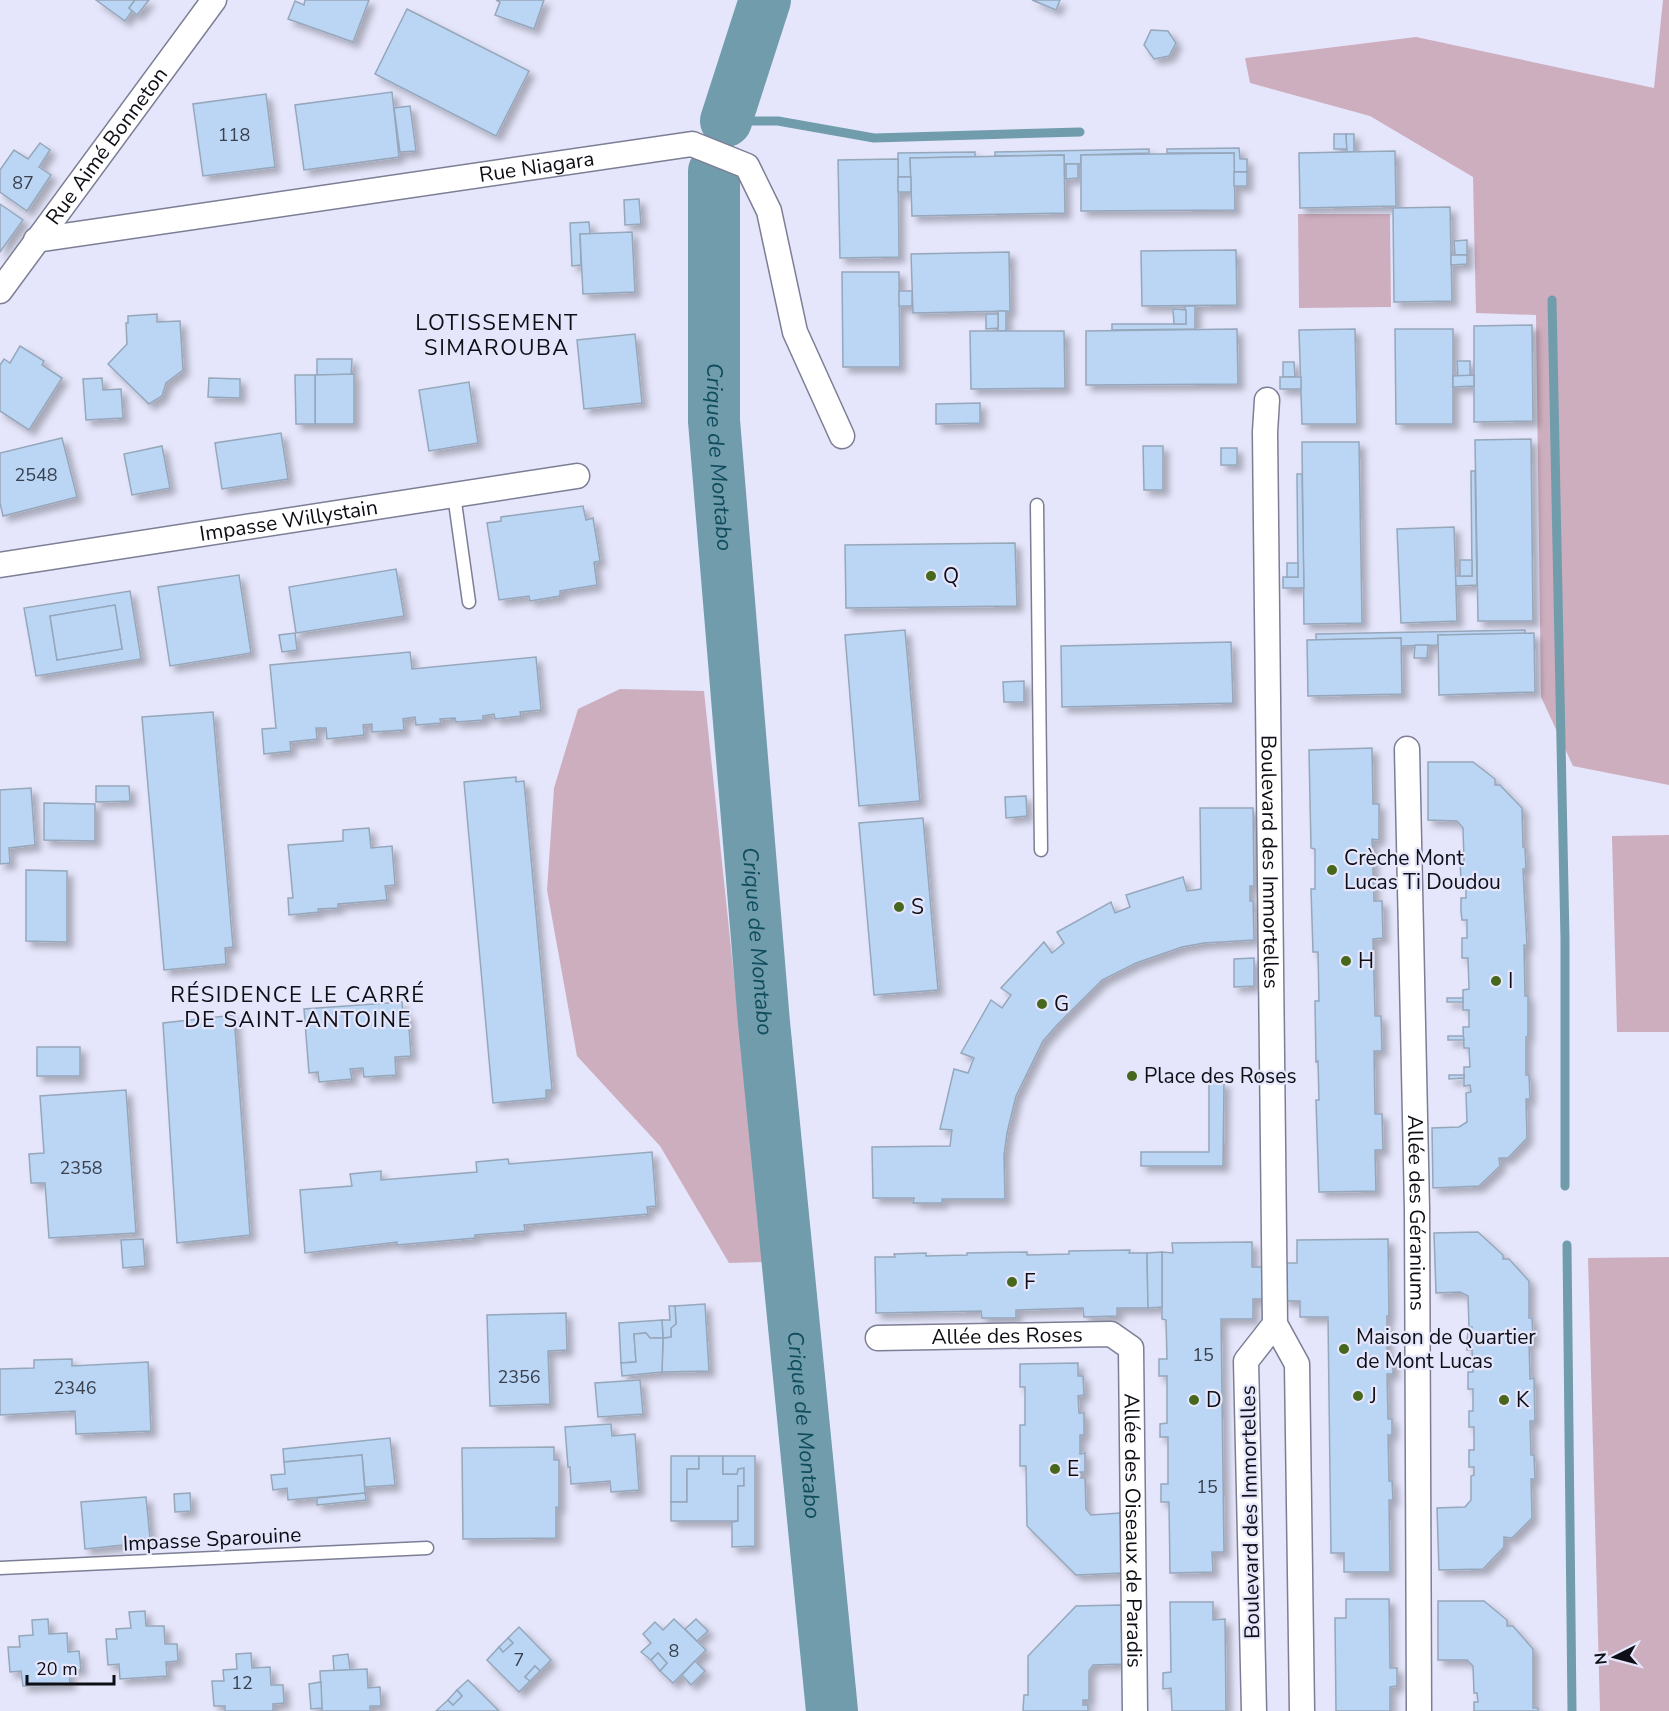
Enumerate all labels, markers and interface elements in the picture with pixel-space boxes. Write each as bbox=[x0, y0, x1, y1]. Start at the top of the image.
street label: Rue Aimé Bonneton bbox=[39, 62, 174, 230]
house number: 118 bbox=[218, 123, 250, 147]
street label: Rue Niagara bbox=[477, 144, 596, 189]
house number: 87 bbox=[12, 171, 34, 195]
district label: LOTISSEMENT SIMAROUBA bbox=[415, 308, 579, 363]
water label: Crique de Montabo bbox=[699, 363, 740, 552]
house number: 2548 bbox=[14, 463, 58, 487]
street label: Impasse Willystain bbox=[198, 493, 380, 548]
place label: Q bbox=[943, 562, 959, 590]
marker: Q bbox=[924, 569, 938, 583]
street label: Boulevard des Immortelles bbox=[1254, 735, 1285, 989]
place label: Crèche Mont Lucas Ti Doudou bbox=[1344, 844, 1501, 896]
water label: Crique de Montabo bbox=[734, 846, 780, 1037]
marker: Crèche Mont Lucas Ti Doudou bbox=[1325, 863, 1339, 877]
place label: S bbox=[911, 893, 924, 921]
marker: S bbox=[892, 900, 906, 914]
place label: H bbox=[1358, 947, 1374, 975]
marker: H bbox=[1339, 954, 1353, 968]
place label: I bbox=[1508, 967, 1513, 995]
marker: I bbox=[1489, 974, 1503, 988]
district label: RÉSIDENCE LE CARRÉ DE SAINT-ANTOINE bbox=[170, 980, 426, 1035]
place label: G bbox=[1054, 990, 1069, 1018]
marker: G bbox=[1035, 997, 1049, 1011]
place label: Place des Roses bbox=[1144, 1062, 1297, 1090]
marker: Place des Roses bbox=[1125, 1069, 1139, 1083]
street label: Allée des Géraniums bbox=[1401, 1115, 1431, 1311]
house number: 2358 bbox=[59, 1156, 103, 1180]
place label: F bbox=[1024, 1268, 1036, 1296]
marker: F bbox=[1005, 1275, 1019, 1289]
street label: Allée des Roses bbox=[931, 1320, 1083, 1351]
place label: Maison de Quartier de Mont Lucas bbox=[1356, 1323, 1536, 1375]
water label: Crique de Montabo bbox=[780, 1330, 828, 1520]
marker: Maison de Quartier de Mont Lucas bbox=[1337, 1342, 1351, 1356]
house number: 15 bbox=[1192, 1343, 1214, 1367]
house number: 2356 bbox=[497, 1365, 541, 1389]
house number: 2346 bbox=[53, 1376, 97, 1400]
place label: J bbox=[1369, 1382, 1377, 1410]
street label: Boulevard des Immortelles bbox=[1234, 1385, 1266, 1639]
place label: D bbox=[1206, 1386, 1222, 1414]
place label: K bbox=[1516, 1386, 1530, 1414]
marker: J bbox=[1351, 1389, 1365, 1403]
street label: Allée des Oiseaux de Paradis bbox=[1117, 1393, 1149, 1668]
marker: D bbox=[1187, 1393, 1201, 1407]
marker: K bbox=[1497, 1393, 1511, 1407]
place label: E bbox=[1067, 1455, 1079, 1483]
marker: E bbox=[1048, 1462, 1062, 1476]
house number: 15 bbox=[1196, 1475, 1218, 1499]
street label: Impasse Sparouine bbox=[122, 1520, 302, 1558]
north arrow bbox=[1585, 1627, 1645, 1687]
house number: 8 bbox=[669, 1639, 679, 1663]
scale bar bbox=[27, 1648, 114, 1686]
house number: 7 bbox=[514, 1648, 524, 1672]
text: N bbox=[1590, 1651, 1613, 1666]
text: 20 m bbox=[36, 1657, 78, 1681]
house number: 12 bbox=[231, 1671, 253, 1695]

